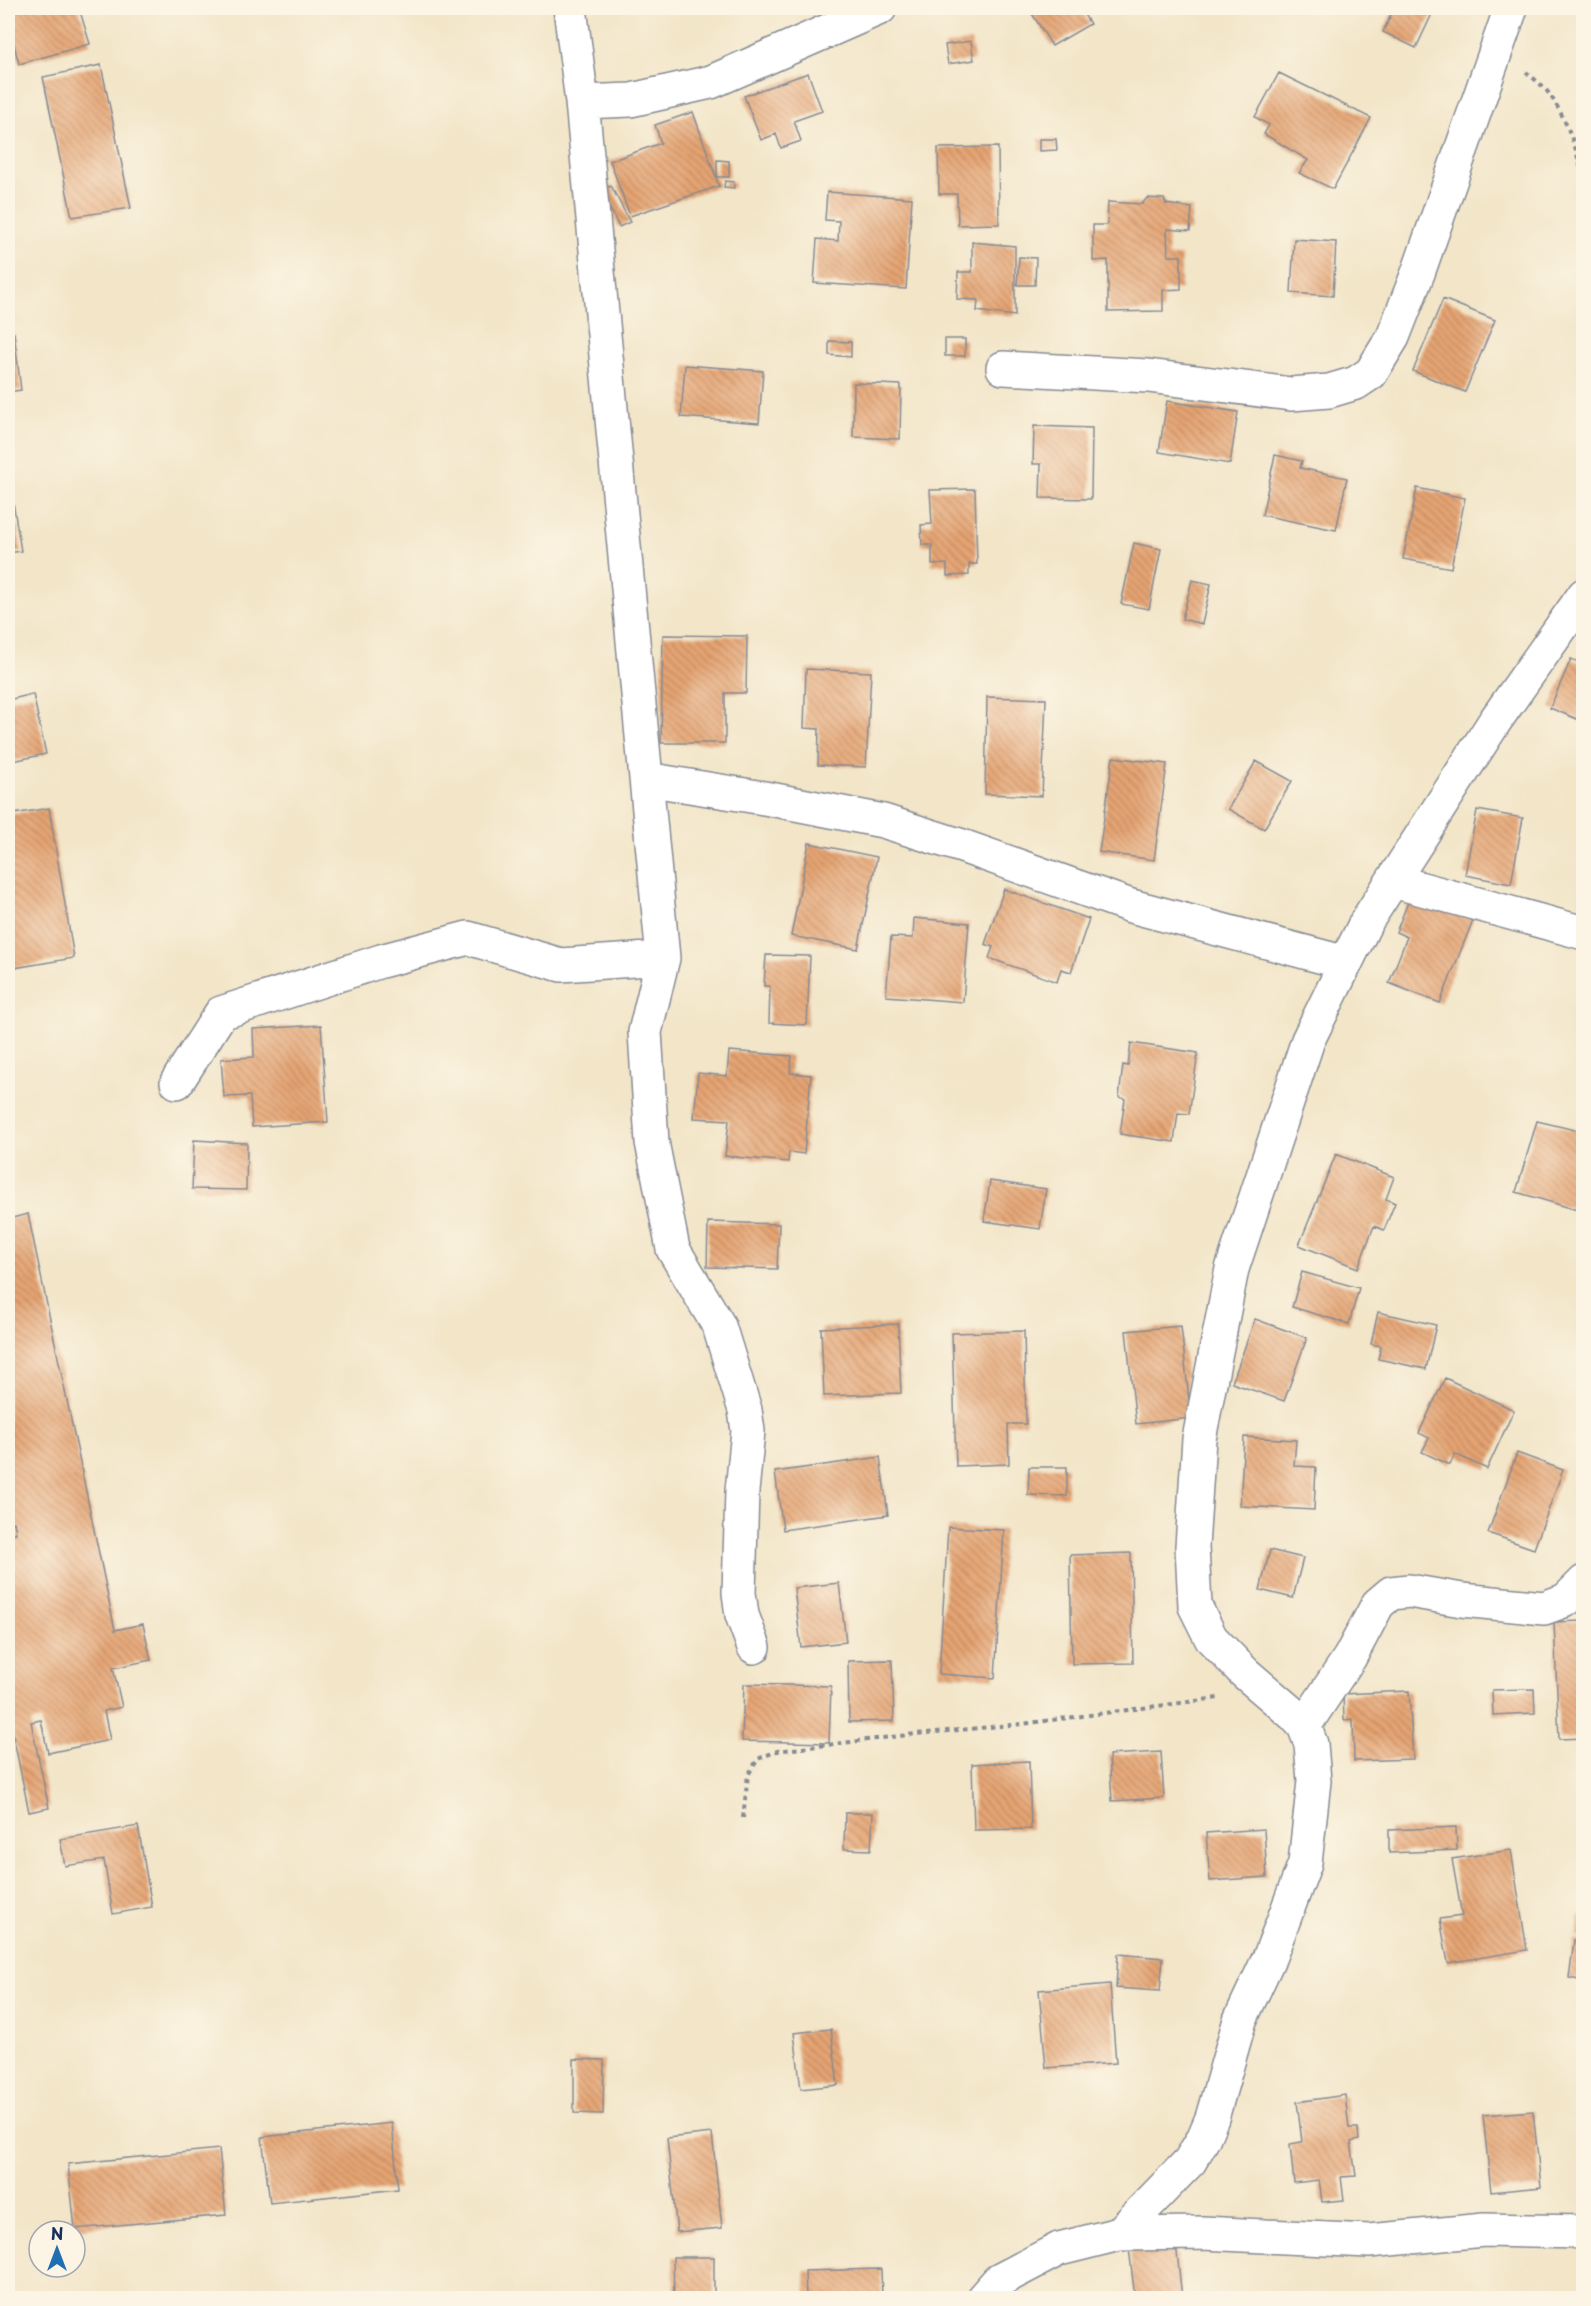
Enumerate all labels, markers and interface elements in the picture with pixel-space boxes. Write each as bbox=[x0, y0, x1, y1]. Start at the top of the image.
north arrow bbox=[27, 2219, 87, 2279]
text: N bbox=[51, 2221, 63, 2245]

